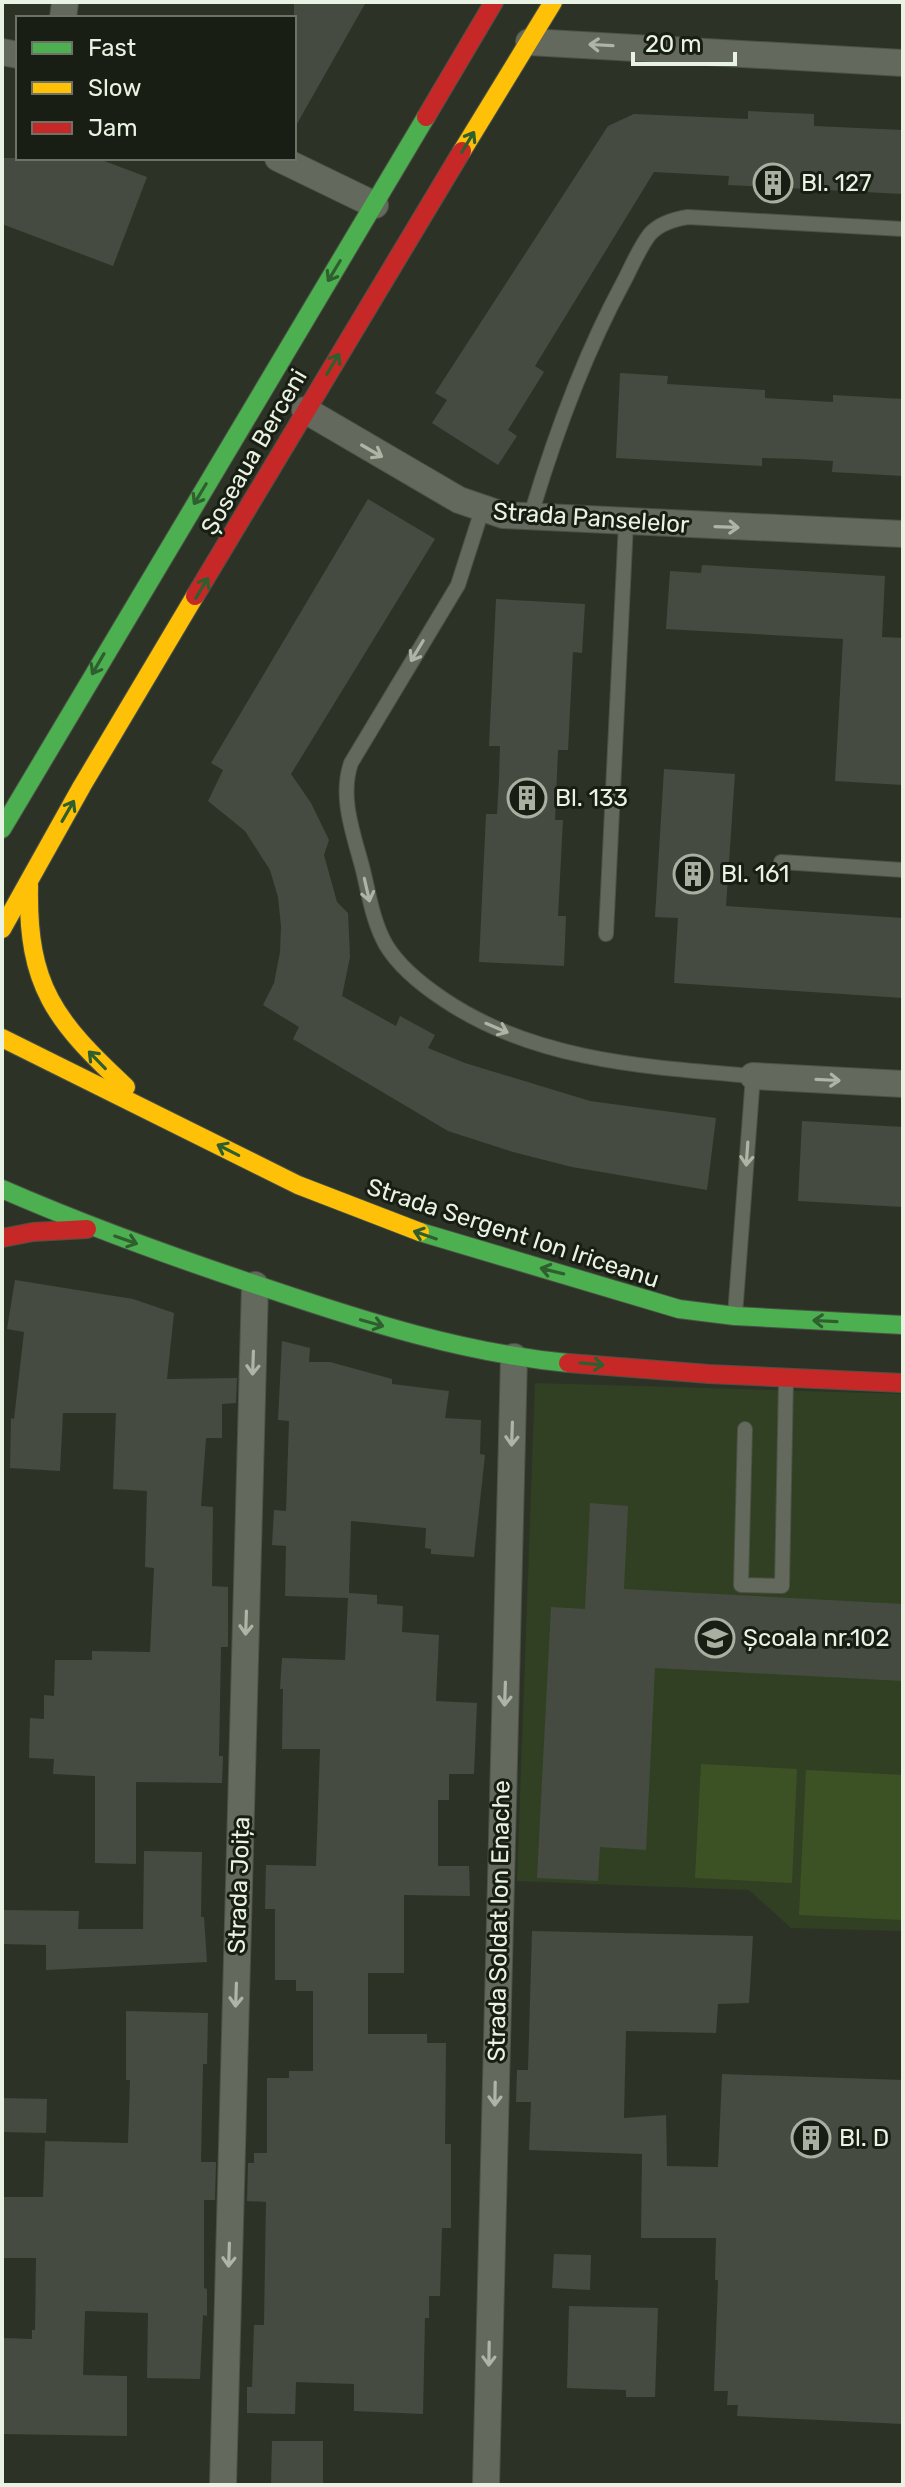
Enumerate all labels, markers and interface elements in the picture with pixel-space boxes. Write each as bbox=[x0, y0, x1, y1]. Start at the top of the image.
legend bbox=[16, 16, 296, 160]
scale bar bbox=[633, 16, 735, 66]
text: 20 m bbox=[645, 30, 702, 58]
text: Fast bbox=[88, 34, 136, 62]
one-way arrow bbox=[589, 38, 615, 53]
text: Slow bbox=[88, 74, 141, 102]
text: Jam bbox=[88, 114, 138, 142]
one-way arrow bbox=[461, 131, 477, 154]
building icon: Bl. 127 bbox=[752, 162, 794, 204]
place label: Bl. 127 bbox=[801, 169, 871, 197]
one-way arrow bbox=[326, 259, 342, 282]
one-way arrow bbox=[326, 353, 342, 376]
street label: Șoseaua Berceni bbox=[195, 364, 313, 540]
one-way arrow bbox=[360, 443, 383, 459]
one-way arrow bbox=[192, 482, 208, 505]
street label: Strada Panselelor bbox=[492, 497, 690, 539]
one-way arrow bbox=[713, 519, 740, 534]
one-way arrow bbox=[194, 577, 210, 600]
one-way arrow bbox=[409, 639, 425, 662]
one-way arrow bbox=[90, 652, 106, 675]
building icon: Bl. 133 bbox=[506, 777, 548, 819]
place label: Bl. 133 bbox=[555, 784, 628, 812]
one-way arrow bbox=[60, 800, 76, 823]
building icon: Bl. 161 bbox=[672, 853, 714, 895]
place label: Bl. 161 bbox=[721, 860, 789, 888]
one-way arrow bbox=[361, 877, 376, 902]
one-way arrow bbox=[484, 1022, 509, 1037]
one-way arrow bbox=[88, 1051, 107, 1070]
one-way arrow bbox=[814, 1072, 841, 1087]
one-way arrow bbox=[739, 1140, 754, 1166]
one-way arrow bbox=[217, 1142, 241, 1157]
street label: Strada Sergent Ion Iriceanu bbox=[363, 1172, 663, 1294]
one-way arrow bbox=[413, 1226, 438, 1241]
one-way arrow bbox=[113, 1234, 138, 1248]
one-way arrow bbox=[539, 1263, 565, 1278]
one-way arrow bbox=[812, 1313, 839, 1328]
one-way arrow bbox=[359, 1316, 385, 1331]
one-way arrow bbox=[246, 1349, 261, 1376]
one-way arrow bbox=[578, 1357, 605, 1372]
one-way arrow bbox=[504, 1420, 519, 1447]
one-way arrow bbox=[239, 1609, 254, 1636]
school or university icon: Școala nr.102 bbox=[694, 1617, 736, 1659]
place label: Școala nr.102 bbox=[743, 1624, 890, 1652]
one-way arrow bbox=[497, 1680, 512, 1707]
street label: Strada Soldat Ion Enache bbox=[483, 1780, 515, 2062]
street label: Strada Joița bbox=[223, 1816, 255, 1954]
one-way arrow bbox=[229, 1981, 244, 2008]
one-way arrow bbox=[487, 2080, 503, 2107]
building icon: Bl. D bbox=[790, 2117, 832, 2159]
place label: Bl. D bbox=[839, 2124, 889, 2152]
one-way arrow bbox=[222, 2241, 237, 2268]
one-way arrow bbox=[481, 2340, 496, 2367]

